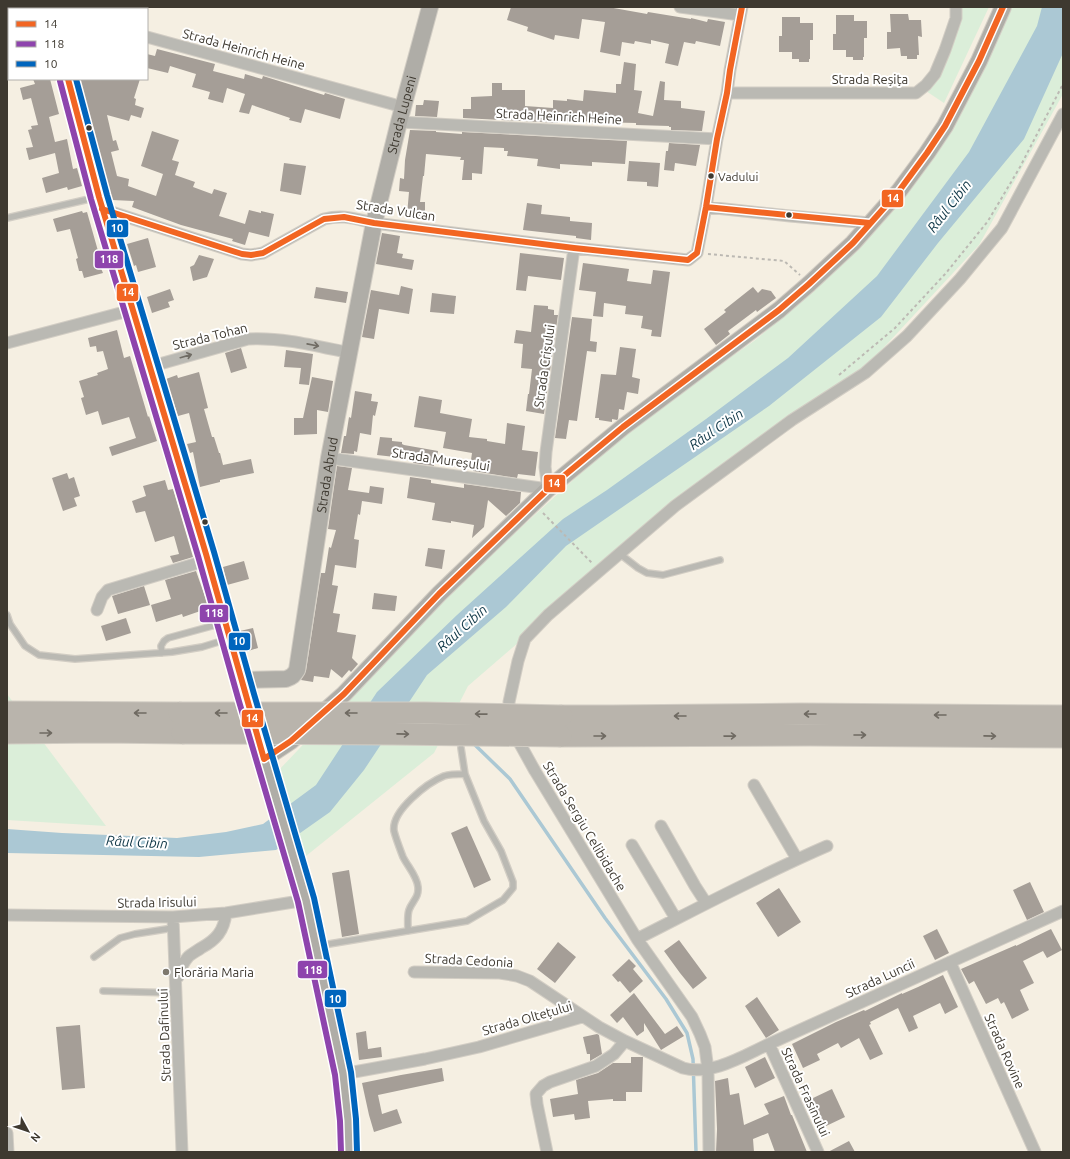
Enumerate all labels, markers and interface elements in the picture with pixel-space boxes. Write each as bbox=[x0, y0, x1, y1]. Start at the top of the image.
legend bbox=[8, 8, 148, 80]
text: 14 bbox=[44, 17, 58, 30]
street label: Strada Heinrich Heine bbox=[181, 26, 307, 72]
text: 118 bbox=[44, 37, 65, 50]
text: 10 bbox=[44, 57, 58, 70]
street label: Strada Reșița bbox=[832, 72, 908, 86]
street label: Strada Lupeni bbox=[384, 74, 418, 155]
street label: Strada Heinrich Heine bbox=[496, 106, 622, 126]
unlabelled marker bbox=[84, 123, 94, 133]
place label: Vadului bbox=[718, 170, 758, 183]
marker: Vadului bbox=[706, 171, 716, 181]
water label: Râul Cibin bbox=[924, 177, 974, 235]
line badge: 14 bbox=[881, 189, 904, 208]
text: 14 bbox=[887, 192, 899, 204]
street label: Strada Vulcan bbox=[355, 197, 437, 223]
unlabelled marker bbox=[784, 210, 794, 220]
line badge: 10 bbox=[106, 219, 129, 238]
text: 10 bbox=[111, 222, 123, 234]
line badge: 118 bbox=[94, 250, 124, 269]
text: 118 bbox=[100, 253, 118, 265]
line badge: 14 bbox=[116, 283, 139, 302]
text: 14 bbox=[122, 286, 134, 298]
street label: Strada Tohan bbox=[171, 320, 249, 352]
street label: Strada Crișului bbox=[531, 323, 557, 409]
one-way arrow bbox=[307, 342, 320, 350]
one-way arrow bbox=[180, 352, 193, 359]
water label: Râul Cibin bbox=[686, 405, 746, 453]
street label: Strada Abrud bbox=[314, 436, 340, 514]
street label: Strada Mureșului bbox=[391, 445, 491, 473]
line badge: 14 bbox=[543, 474, 566, 493]
text: 14 bbox=[548, 477, 560, 489]
unlabelled marker bbox=[200, 517, 210, 527]
water label: Râul Cibin bbox=[434, 601, 490, 655]
line badge: 118 bbox=[199, 604, 229, 623]
text: 118 bbox=[205, 607, 223, 619]
line badge: 10 bbox=[228, 632, 251, 651]
text: 10 bbox=[233, 635, 245, 647]
one-way arrow bbox=[134, 709, 147, 717]
one-way arrow bbox=[215, 709, 228, 717]
line badge: 14 bbox=[241, 709, 264, 728]
one-way arrow bbox=[345, 709, 358, 717]
one-way arrow bbox=[475, 710, 488, 718]
one-way arrow bbox=[804, 710, 817, 718]
one-way arrow bbox=[934, 711, 947, 719]
text: 14 bbox=[246, 712, 258, 724]
one-way arrow bbox=[674, 712, 687, 720]
one-way arrow bbox=[39, 729, 52, 737]
one-way arrow bbox=[396, 730, 409, 738]
one-way arrow bbox=[853, 731, 866, 739]
one-way arrow bbox=[593, 732, 606, 740]
one-way arrow bbox=[723, 732, 736, 739]
one-way arrow bbox=[983, 732, 996, 740]
street label: Strada Sergiu Celibidache bbox=[541, 759, 629, 893]
water label: Râul Cibin bbox=[106, 832, 168, 852]
street label: Strada Irisului bbox=[117, 894, 197, 910]
street label: Strada Cedonia bbox=[424, 951, 514, 969]
street label: Strada Luncii bbox=[843, 956, 917, 1000]
line badge: 118 bbox=[297, 960, 328, 979]
text: 118 bbox=[304, 964, 322, 976]
place label: Florăria Maria bbox=[174, 965, 254, 979]
marker: Florăria Maria bbox=[161, 967, 171, 977]
street label: Strada Dafinului bbox=[155, 988, 173, 1082]
line badge: 10 bbox=[324, 989, 347, 1008]
text: 10 bbox=[329, 993, 341, 1005]
street label: Strada Oltețului bbox=[480, 998, 574, 1038]
street label: Strada Rovine bbox=[982, 1011, 1028, 1091]
street label: Strada Frasinului bbox=[779, 1045, 833, 1139]
north arrow bbox=[8, 1111, 48, 1151]
text: N bbox=[28, 1130, 43, 1144]

